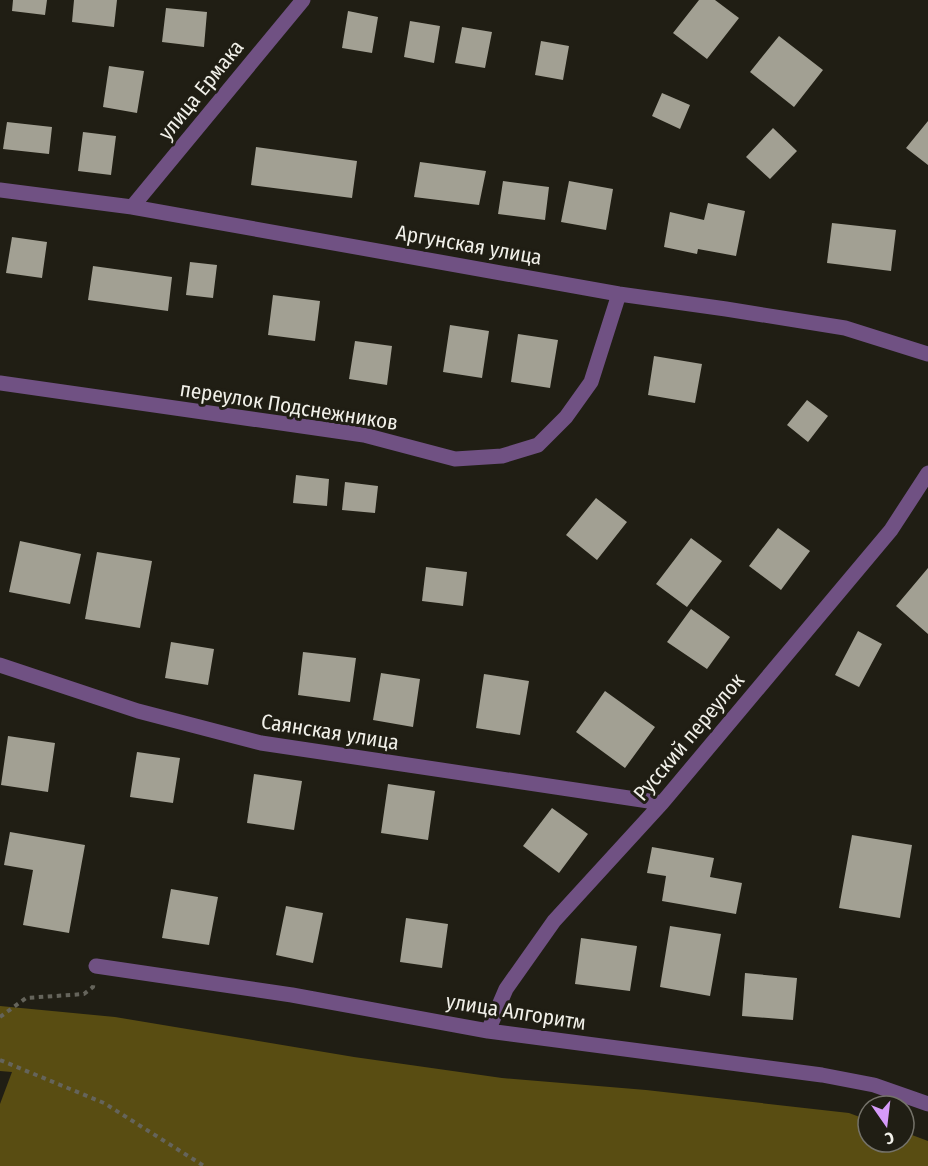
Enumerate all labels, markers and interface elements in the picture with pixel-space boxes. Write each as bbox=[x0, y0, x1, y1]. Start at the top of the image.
street label: улица Ермака bbox=[153, 35, 249, 145]
street label: Аргунская улица bbox=[394, 219, 544, 271]
street label: переулок Подснежников bbox=[178, 376, 400, 436]
street label: Русский переулок bbox=[628, 668, 750, 806]
street label: Саянская улица bbox=[259, 708, 401, 756]
street label: улица Алгоритм bbox=[444, 988, 588, 1036]
north arrow bbox=[856, 1094, 916, 1154]
text: С bbox=[883, 1128, 896, 1148]

